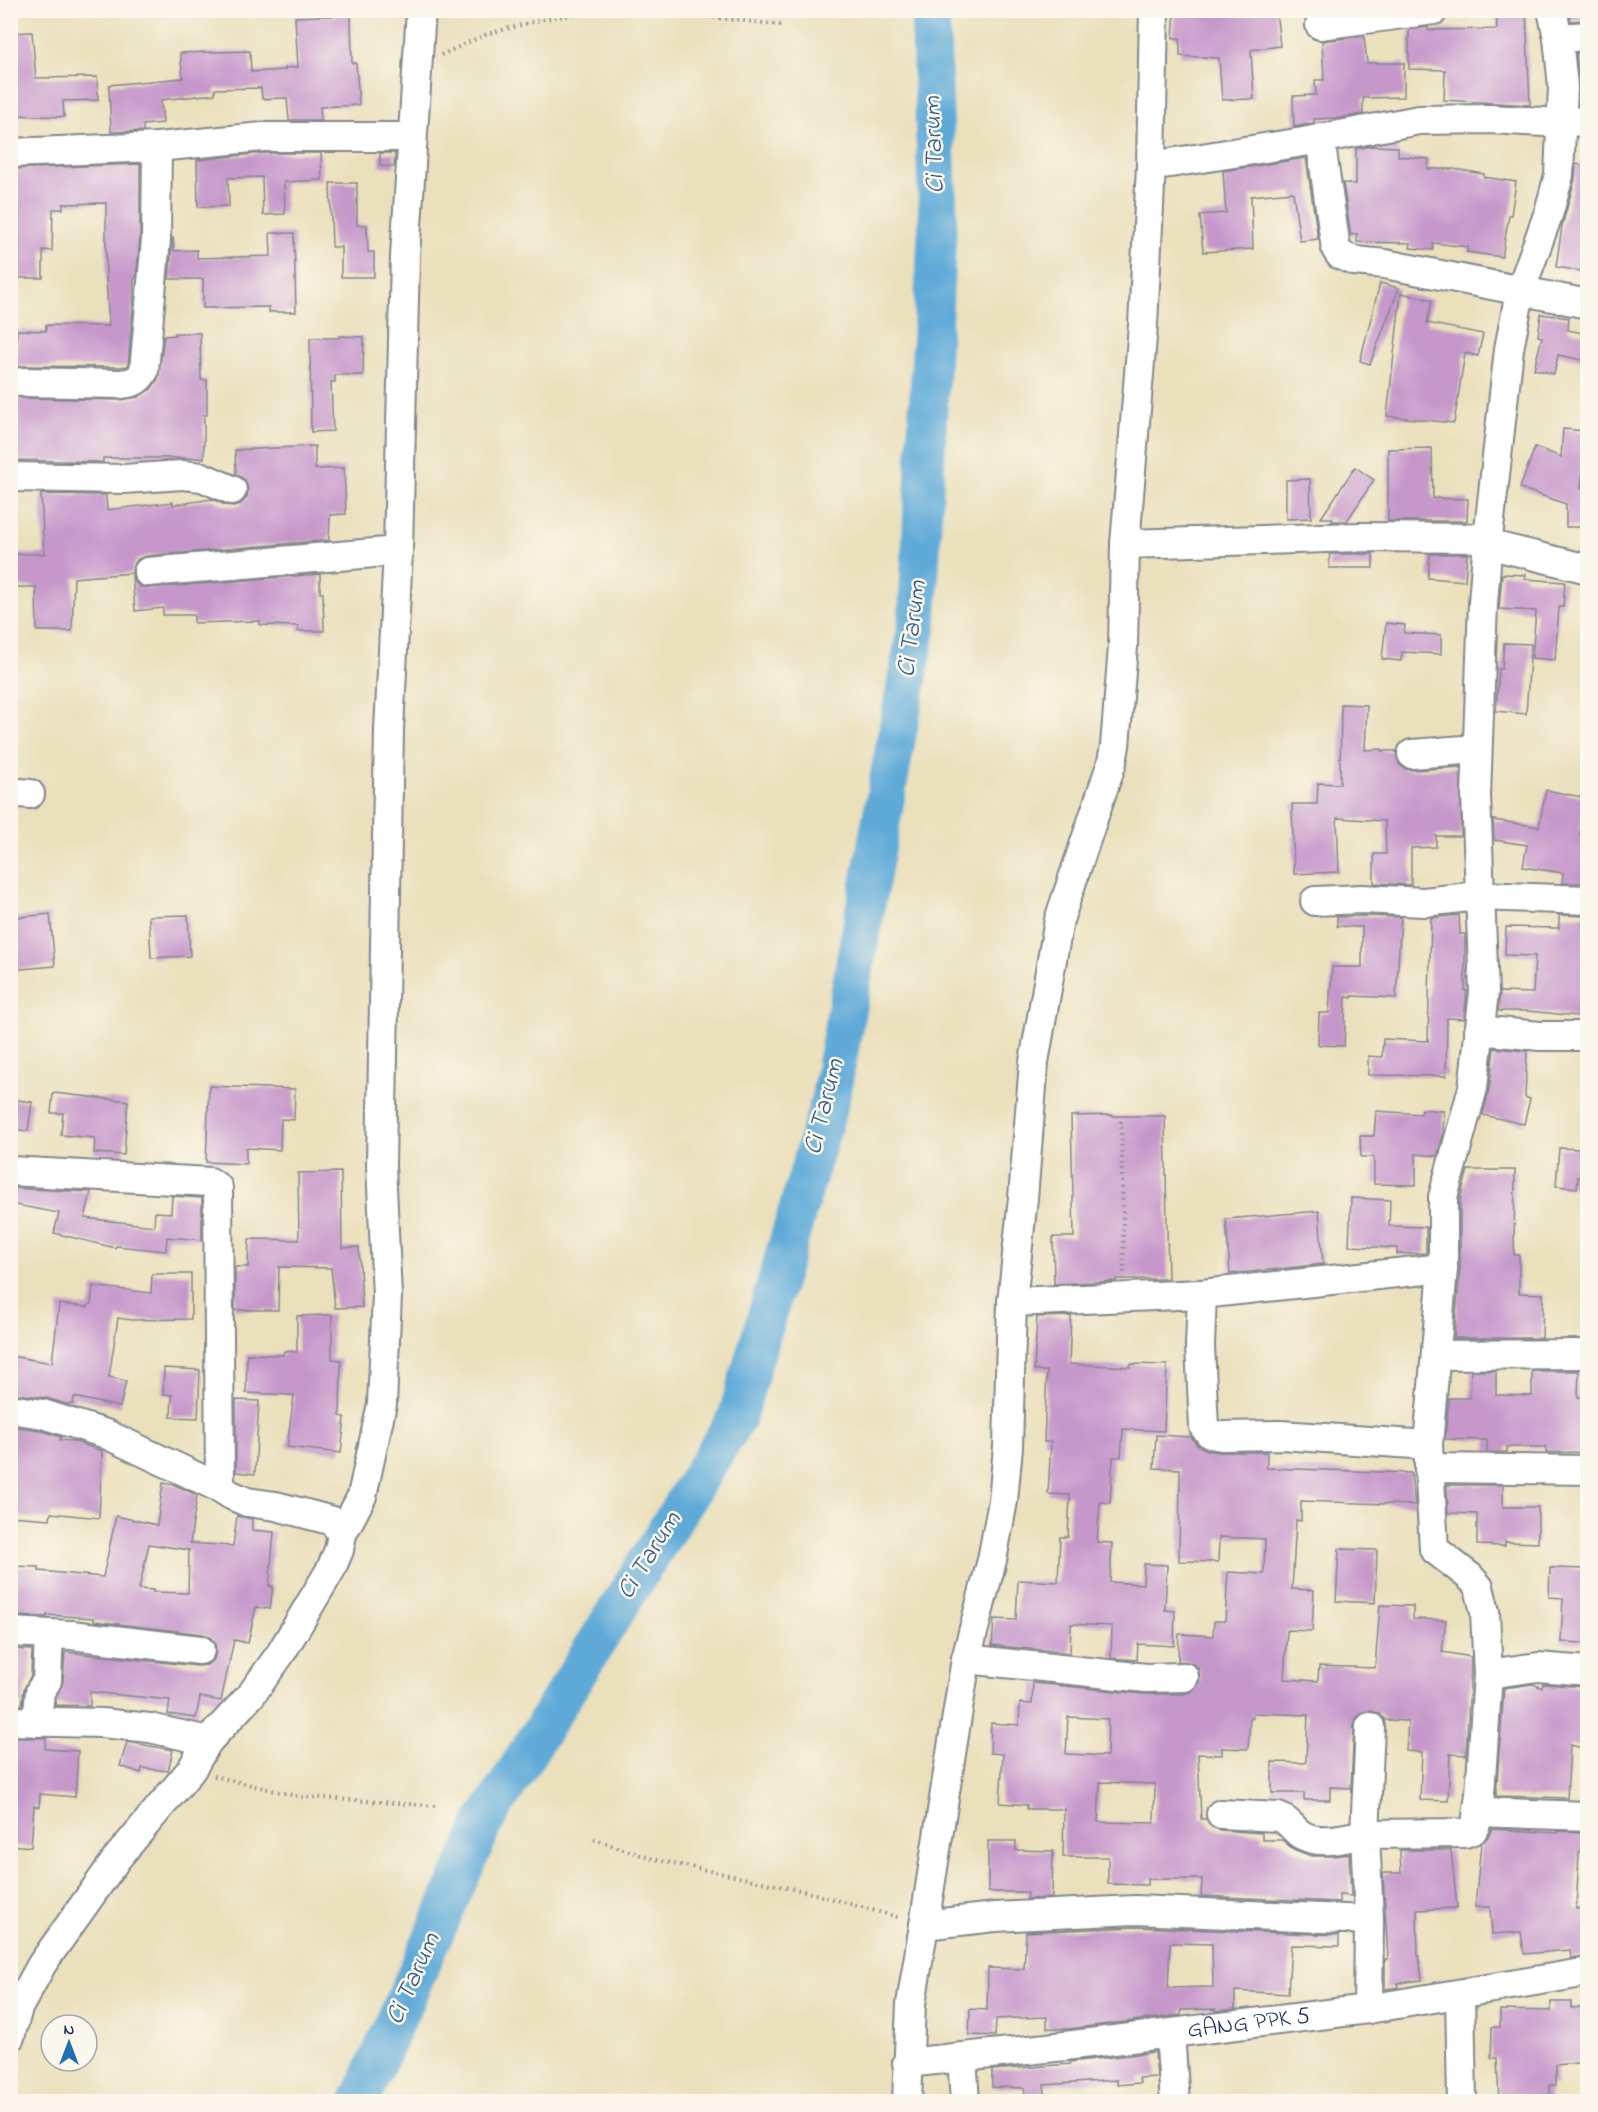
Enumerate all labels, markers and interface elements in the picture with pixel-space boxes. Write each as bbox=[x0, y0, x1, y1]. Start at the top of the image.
water label: Ci Tarum bbox=[914, 95, 956, 194]
water label: Ci Tarum bbox=[888, 578, 938, 680]
water label: Ci Tarum bbox=[795, 1054, 855, 1159]
water label: Ci Tarum bbox=[608, 1504, 692, 1607]
water label: Ci Tarum bbox=[377, 1926, 452, 2031]
street label: GANG PPK 5 bbox=[1185, 1999, 1312, 2048]
north arrow bbox=[39, 2013, 99, 2073]
text: N bbox=[64, 2018, 75, 2042]

